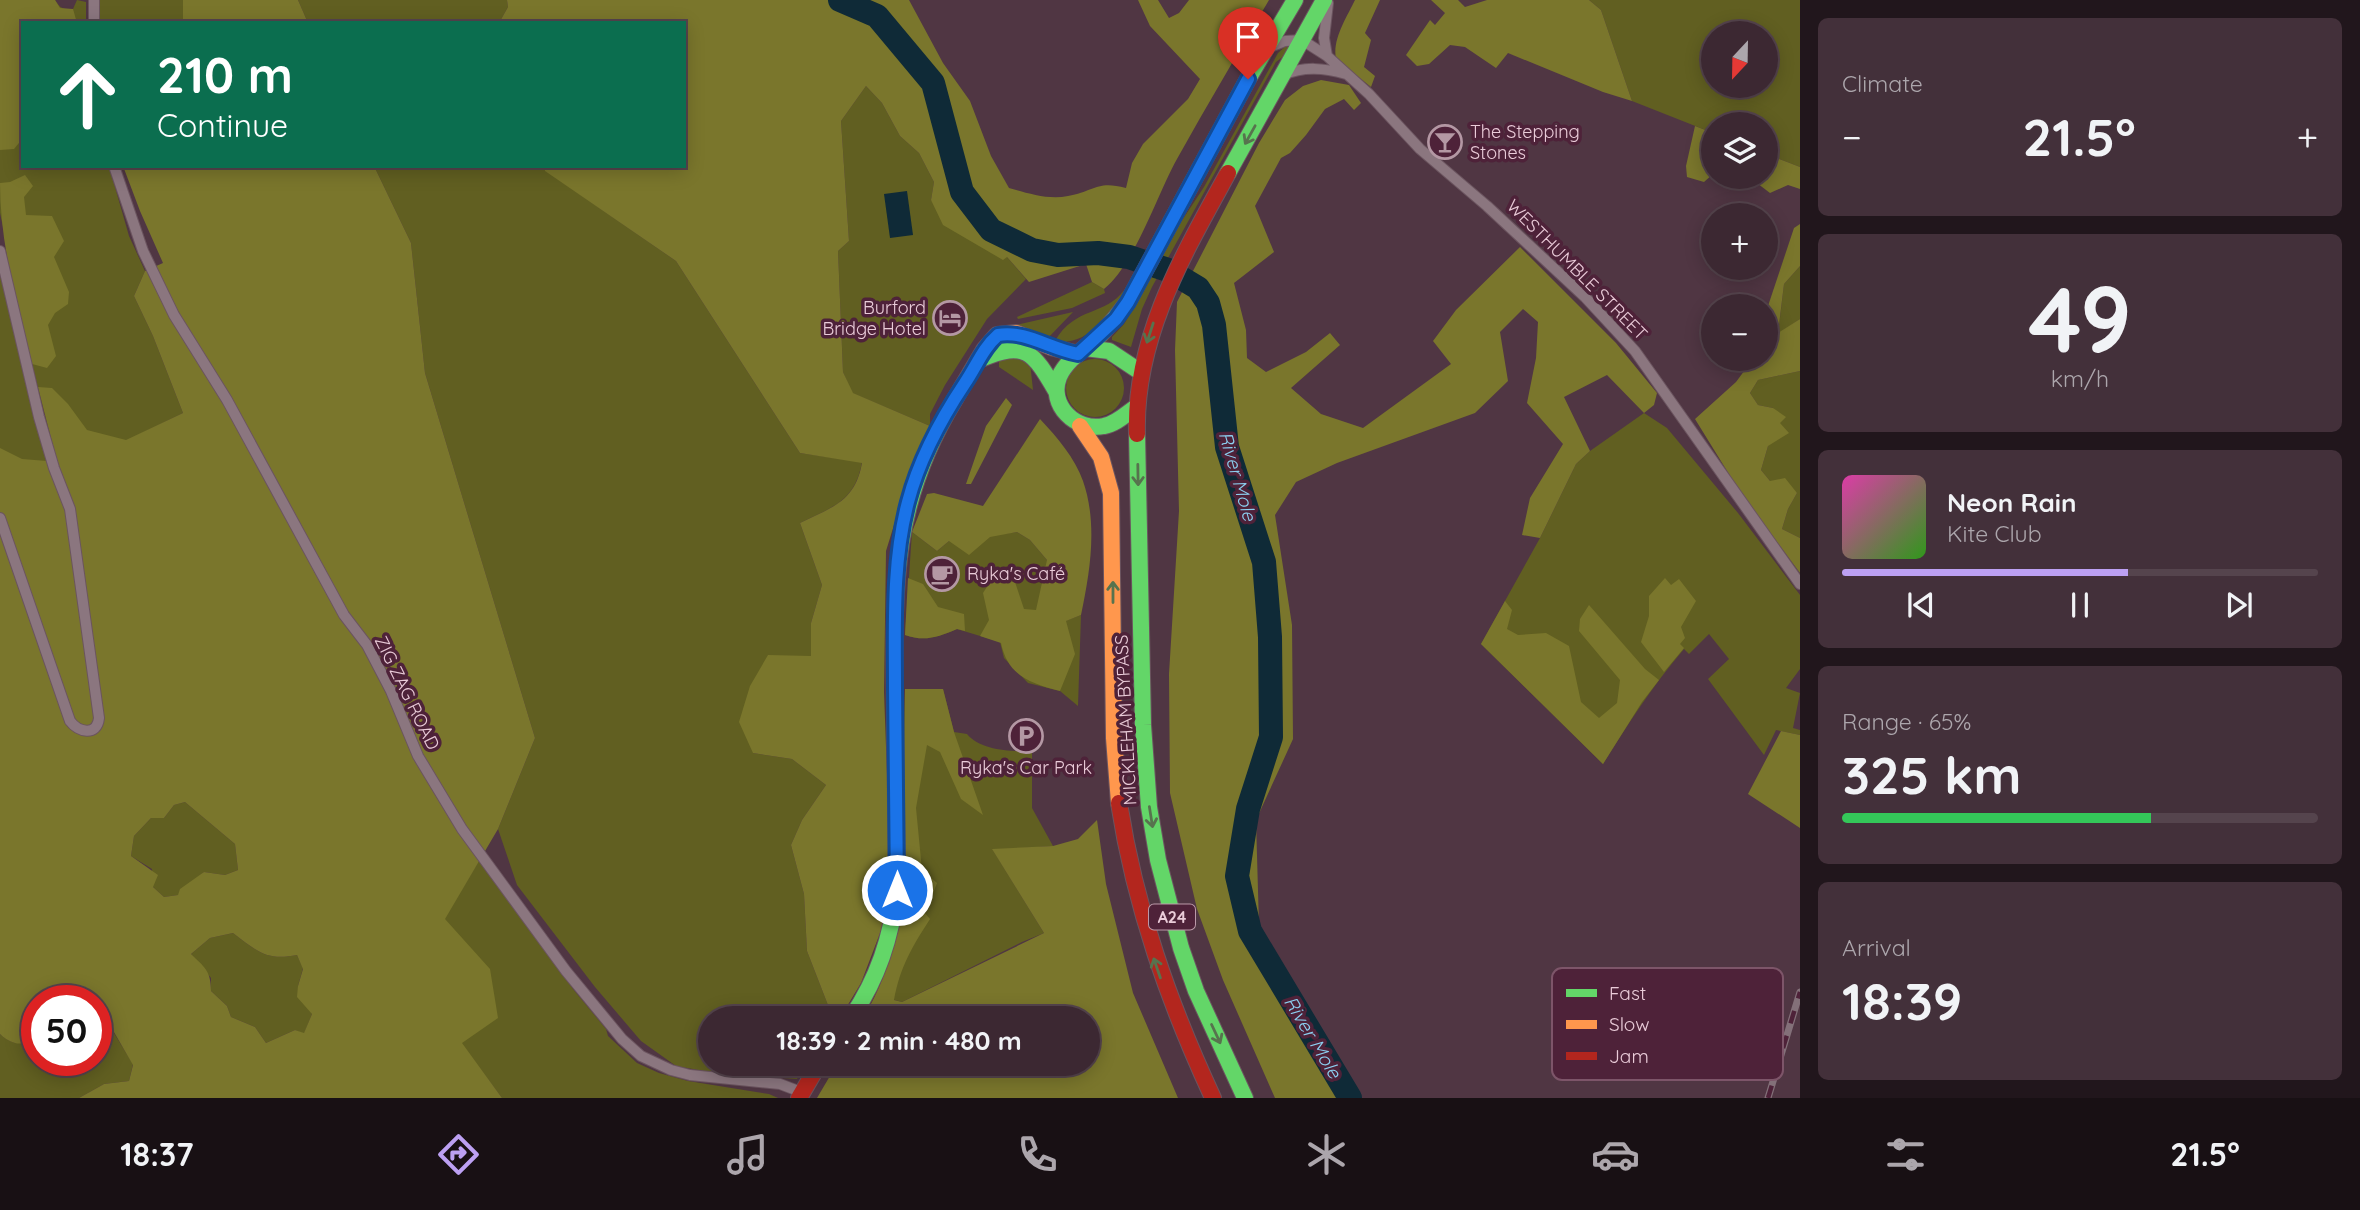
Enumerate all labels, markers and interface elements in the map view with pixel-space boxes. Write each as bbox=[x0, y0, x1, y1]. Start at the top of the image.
pin bbox=[1218, 7, 1278, 79]
icon: arrive bbox=[1229, 18, 1267, 56]
north arrow bbox=[1701, 21, 1778, 98]
map controls bbox=[1701, 21, 1778, 371]
text: 210 m bbox=[157, 44, 293, 105]
icon: ahead bbox=[42, 49, 133, 140]
text: Climate bbox=[1842, 69, 1923, 98]
text: 21.5° bbox=[2023, 104, 2136, 169]
text: Continue bbox=[157, 105, 288, 145]
button: layers bbox=[1701, 112, 1778, 189]
text: − bbox=[1842, 113, 1862, 161]
text: + bbox=[2297, 113, 2318, 161]
place label: The Stepping Stones bbox=[1470, 120, 1580, 164]
bar icon: The Stepping Stones bbox=[1426, 123, 1464, 161]
one-way arrow bbox=[1242, 124, 1256, 145]
street label: WESTHUMBLE STREET bbox=[1502, 194, 1653, 345]
button: + bbox=[1701, 203, 1778, 280]
text: 49 bbox=[2028, 261, 2132, 375]
button: − bbox=[1701, 294, 1778, 371]
place label: Burford Bridge Hotel bbox=[822, 296, 926, 340]
hotel icon: Burford Bridge Hotel bbox=[931, 299, 969, 337]
one-way arrow bbox=[1143, 321, 1156, 343]
text: km/h bbox=[2051, 364, 2109, 393]
water label: River Mole bbox=[1214, 428, 1263, 525]
one-way arrow bbox=[1131, 463, 1145, 486]
text: Neon Rain bbox=[1947, 486, 2076, 519]
text: Kite Club bbox=[1947, 519, 2042, 548]
cafe icon: Ryka's Café bbox=[923, 555, 961, 593]
place label: Ryka's Café bbox=[967, 562, 1065, 585]
one-way arrow bbox=[1107, 581, 1120, 604]
icon: previous bbox=[1902, 586, 1940, 624]
icon: pause bbox=[2061, 586, 2099, 624]
icon: next bbox=[2220, 586, 2258, 624]
street label: ZIG ZAG ROAD bbox=[370, 632, 445, 754]
street label: MICKLEHAM BYPASS bbox=[1110, 634, 1141, 806]
text: Range · 65% bbox=[1842, 707, 1971, 736]
parking icon: Ryka's Car Park bbox=[1007, 717, 1045, 755]
text: 325 km bbox=[1842, 742, 2022, 807]
place label: Ryka's Car Park bbox=[960, 756, 1092, 779]
one-way arrow bbox=[1145, 805, 1158, 828]
position arrow bbox=[860, 853, 934, 927]
road number: A24 bbox=[1149, 904, 1195, 930]
text: Arrival bbox=[1842, 933, 1911, 962]
one-way arrow bbox=[1150, 957, 1162, 979]
legend bbox=[1552, 968, 1783, 1080]
text: 18:39 bbox=[1842, 968, 1962, 1033]
text: Fast bbox=[1609, 981, 1646, 1005]
speed limit sign: 50 bbox=[21, 985, 112, 1076]
water label: River Mole bbox=[1279, 991, 1348, 1084]
text: Slow bbox=[1609, 1012, 1650, 1036]
one-way arrow bbox=[1209, 1023, 1223, 1044]
text: 18:39 · 2 min · 480 m bbox=[776, 1024, 1022, 1057]
text: Jam bbox=[1609, 1044, 1649, 1068]
icon: directions bbox=[434, 1130, 483, 1179]
icon: music bbox=[723, 1130, 772, 1179]
icon: phone bbox=[1013, 1130, 1062, 1179]
icon: climate bbox=[1302, 1130, 1351, 1179]
icon: car bbox=[1591, 1130, 1640, 1179]
icon: filters bbox=[1881, 1130, 1930, 1179]
text: 18:37 bbox=[120, 1134, 194, 1174]
text: 21.5° bbox=[2170, 1134, 2240, 1174]

